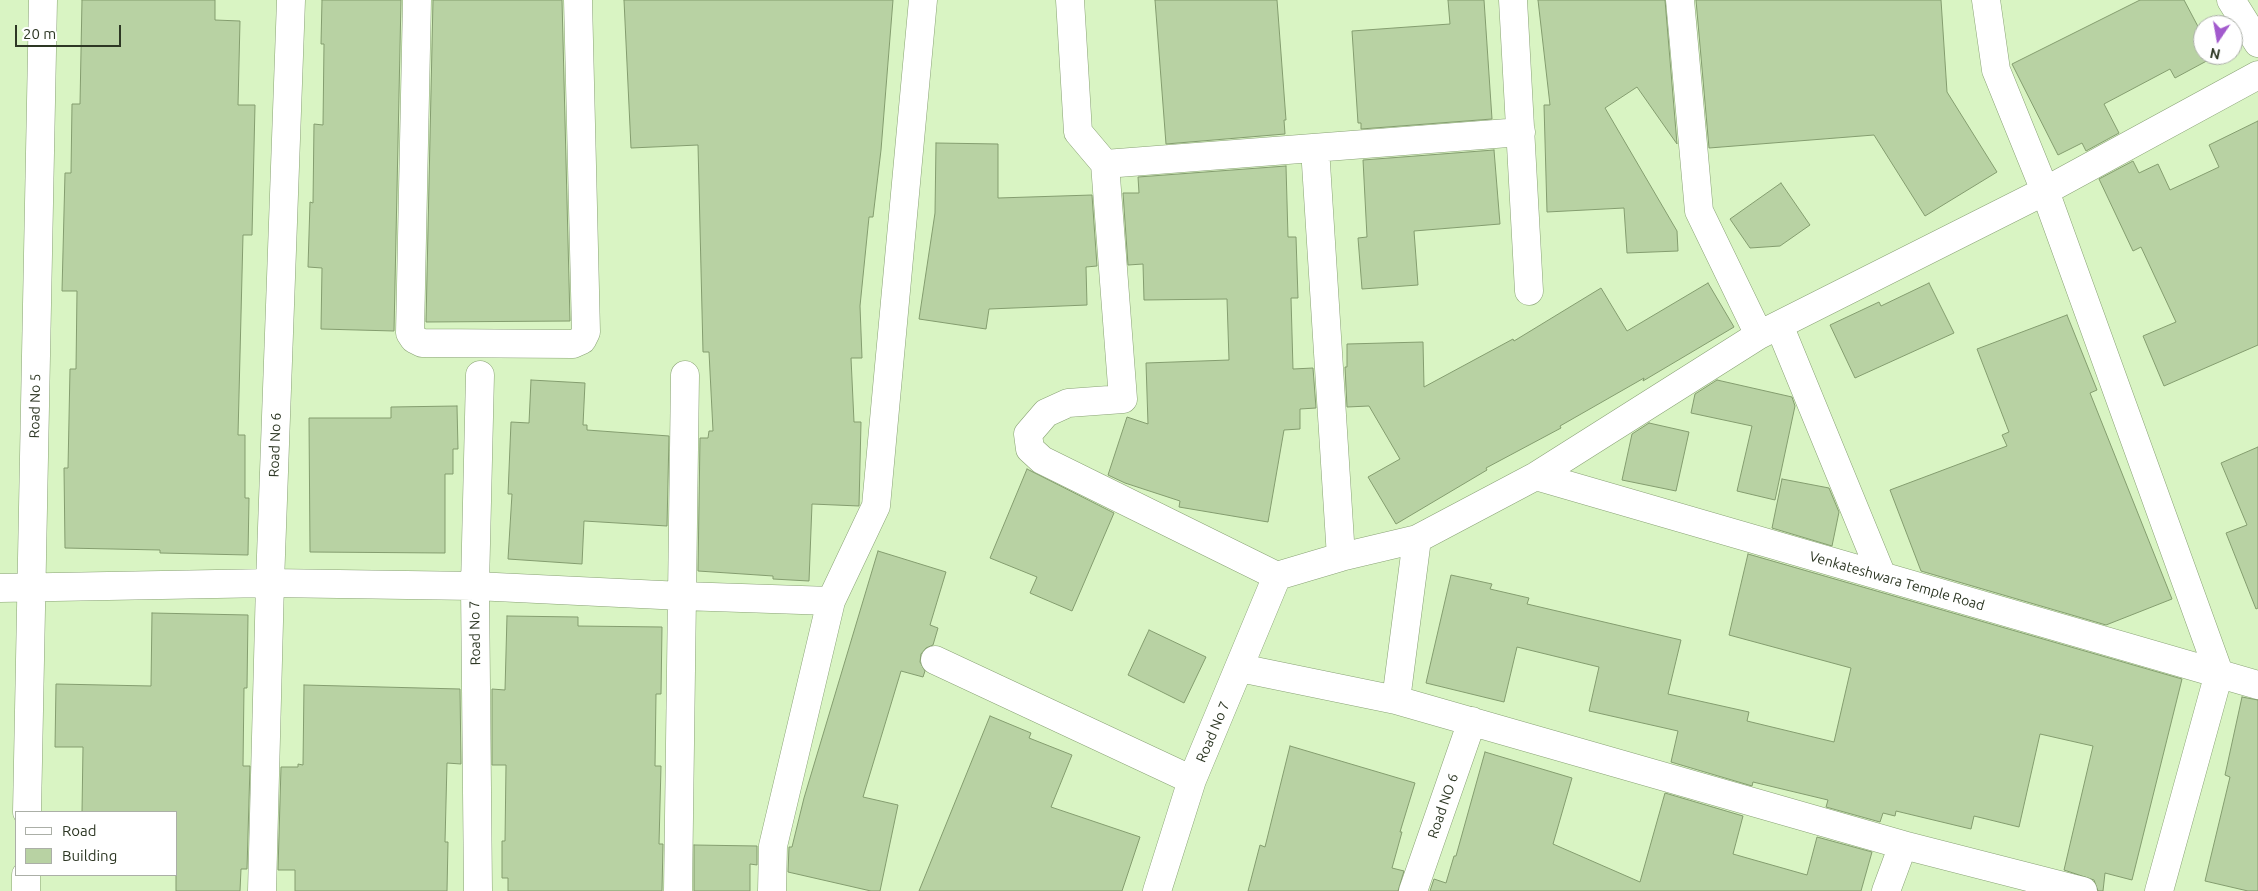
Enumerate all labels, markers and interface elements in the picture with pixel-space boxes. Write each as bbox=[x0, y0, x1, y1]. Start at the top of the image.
scale bar bbox=[18, 15, 124, 47]
north arrow bbox=[2193, 15, 2243, 65]
text: 20 m bbox=[23, 25, 56, 42]
text: N bbox=[2208, 45, 2222, 63]
street label: Road No 5 bbox=[26, 373, 44, 439]
street label: Road No 6 bbox=[265, 412, 285, 478]
street label: Venkateshwara Temple Road bbox=[1808, 548, 1986, 614]
street label: Road No 7 bbox=[466, 600, 484, 666]
street label: Road No 7 bbox=[1193, 699, 1233, 765]
street label: Road NO 6 bbox=[1424, 771, 1462, 841]
legend bbox=[15, 811, 178, 876]
text: Road bbox=[62, 822, 97, 839]
text: Building bbox=[62, 847, 117, 864]

